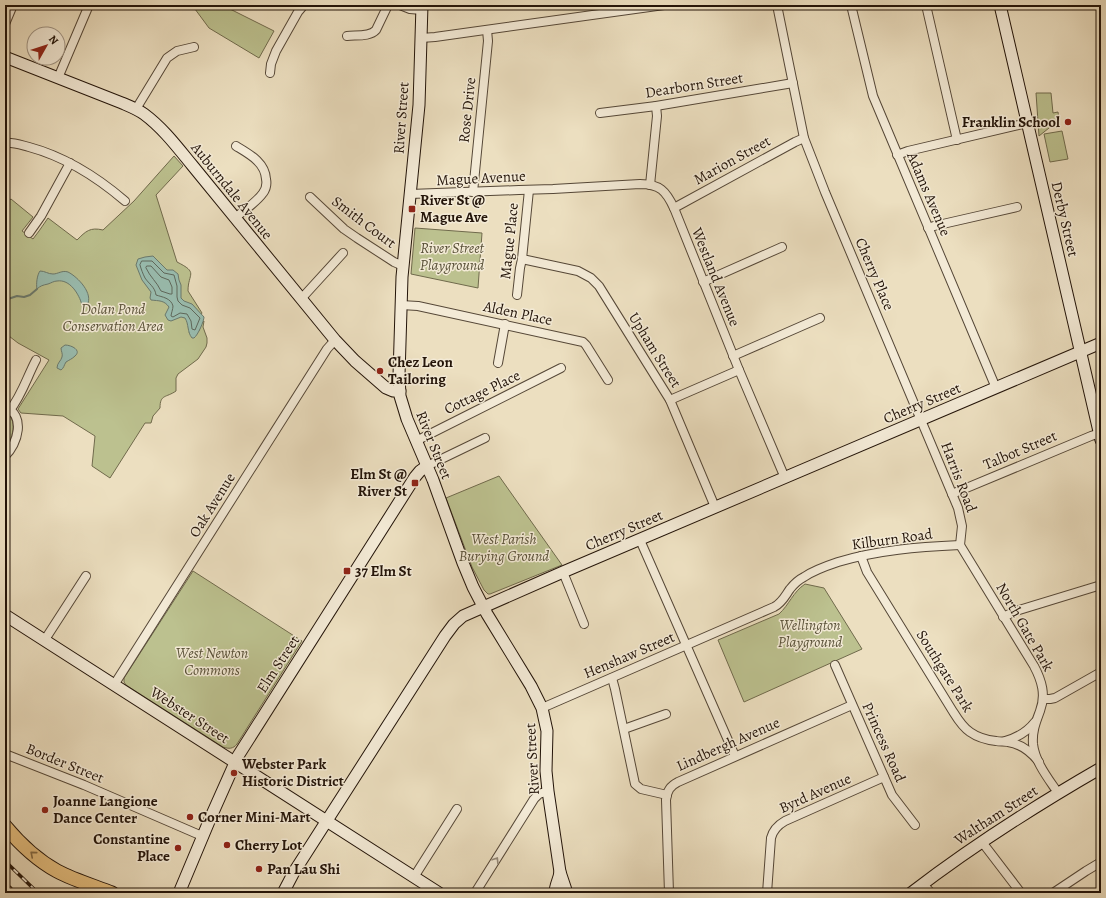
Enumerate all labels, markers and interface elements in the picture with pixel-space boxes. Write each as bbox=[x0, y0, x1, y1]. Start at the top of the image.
north arrow bbox=[26, 26, 66, 66]
text: N bbox=[45, 32, 62, 48]
street label: Dearborn Street bbox=[644, 67, 744, 103]
street label: Rose Drive bbox=[454, 76, 480, 144]
street label: River Street bbox=[389, 81, 413, 155]
place label: Franklin School bbox=[962, 112, 1060, 132]
marker: Franklin School bbox=[1063, 117, 1073, 127]
street label: Marion Street bbox=[690, 131, 774, 189]
street label: Auburndale Avenue bbox=[186, 138, 277, 244]
street label: Adams Avenue bbox=[902, 148, 956, 239]
street label: Mague Avenue bbox=[436, 166, 527, 190]
street label: Derby Street bbox=[1047, 179, 1083, 259]
place label: River St @ Mague Ave bbox=[420, 190, 488, 227]
street label: Smith Court bbox=[328, 191, 400, 253]
street label: Mague Place bbox=[495, 202, 523, 280]
marker: River St @ Mague Ave bbox=[407, 204, 417, 214]
street label: Westland Avenue bbox=[687, 224, 745, 330]
street label: Cherry Place bbox=[851, 235, 899, 314]
park label: River Street Playground bbox=[420, 238, 485, 275]
street label: Alden Place bbox=[481, 296, 555, 330]
park label: Dolan Pond Conservation Area bbox=[63, 299, 163, 336]
street label: Upham Street bbox=[624, 309, 686, 391]
place label: Chez Leon Tailoring bbox=[388, 352, 453, 389]
street label: Cottage Place bbox=[441, 365, 524, 419]
marker: Chez Leon Tailoring bbox=[375, 366, 385, 376]
street label: Cherry Street bbox=[880, 378, 964, 428]
street label: River Street bbox=[411, 408, 457, 482]
street label: Talbot Street bbox=[980, 426, 1060, 474]
street label: Harris Road bbox=[936, 439, 982, 516]
place label: Elm St @ River St bbox=[350, 464, 407, 501]
street label: Oak Avenue bbox=[184, 469, 240, 541]
marker: Elm St @ River St bbox=[410, 478, 420, 488]
street label: Cherry Street bbox=[582, 505, 666, 555]
street label: Kilburn Road bbox=[850, 523, 935, 555]
park label: West Parish Burying Ground bbox=[459, 529, 549, 566]
place label: 37 Elm St bbox=[355, 561, 412, 581]
marker: 37 Elm St bbox=[342, 566, 352, 576]
street label: North Gate Park bbox=[992, 579, 1059, 675]
park label: Wellington Playground bbox=[778, 615, 842, 652]
street label: Southgate Park bbox=[912, 626, 978, 716]
street label: Henshaw Street bbox=[580, 627, 678, 683]
street label: Elm Street bbox=[252, 631, 304, 697]
park label: West Newton Commons bbox=[176, 643, 248, 680]
street label: Webster Street bbox=[146, 681, 233, 748]
street label: Princess Road bbox=[857, 699, 911, 786]
street label: Lindbergh Avenue bbox=[673, 712, 783, 776]
street label: River Street bbox=[520, 722, 544, 795]
street label: Border Street bbox=[23, 738, 107, 788]
place label: Webster Park Historic District bbox=[241, 754, 344, 791]
marker: Webster Park Historic District bbox=[229, 768, 239, 778]
street label: Byrd Avenue bbox=[776, 768, 854, 818]
street label: Waltham Street bbox=[950, 781, 1042, 850]
place label: Joanne Langione Dance Center bbox=[53, 791, 158, 828]
marker: Joanne Langione Dance Center bbox=[40, 805, 50, 815]
place label: Corner Mini-Mart bbox=[198, 807, 311, 827]
marker: Corner Mini-Mart bbox=[185, 812, 195, 822]
place label: Constantine Place bbox=[93, 829, 170, 866]
place label: Cherry Lot bbox=[235, 835, 302, 855]
marker: Cherry Lot bbox=[222, 840, 232, 850]
marker: Constantine Place bbox=[173, 843, 183, 853]
one-way arrow bbox=[30, 852, 38, 859]
one-way arrow bbox=[491, 857, 499, 864]
place label: Pan Lau Shi bbox=[267, 859, 341, 879]
marker: Pan Lau Shi bbox=[254, 864, 264, 874]

